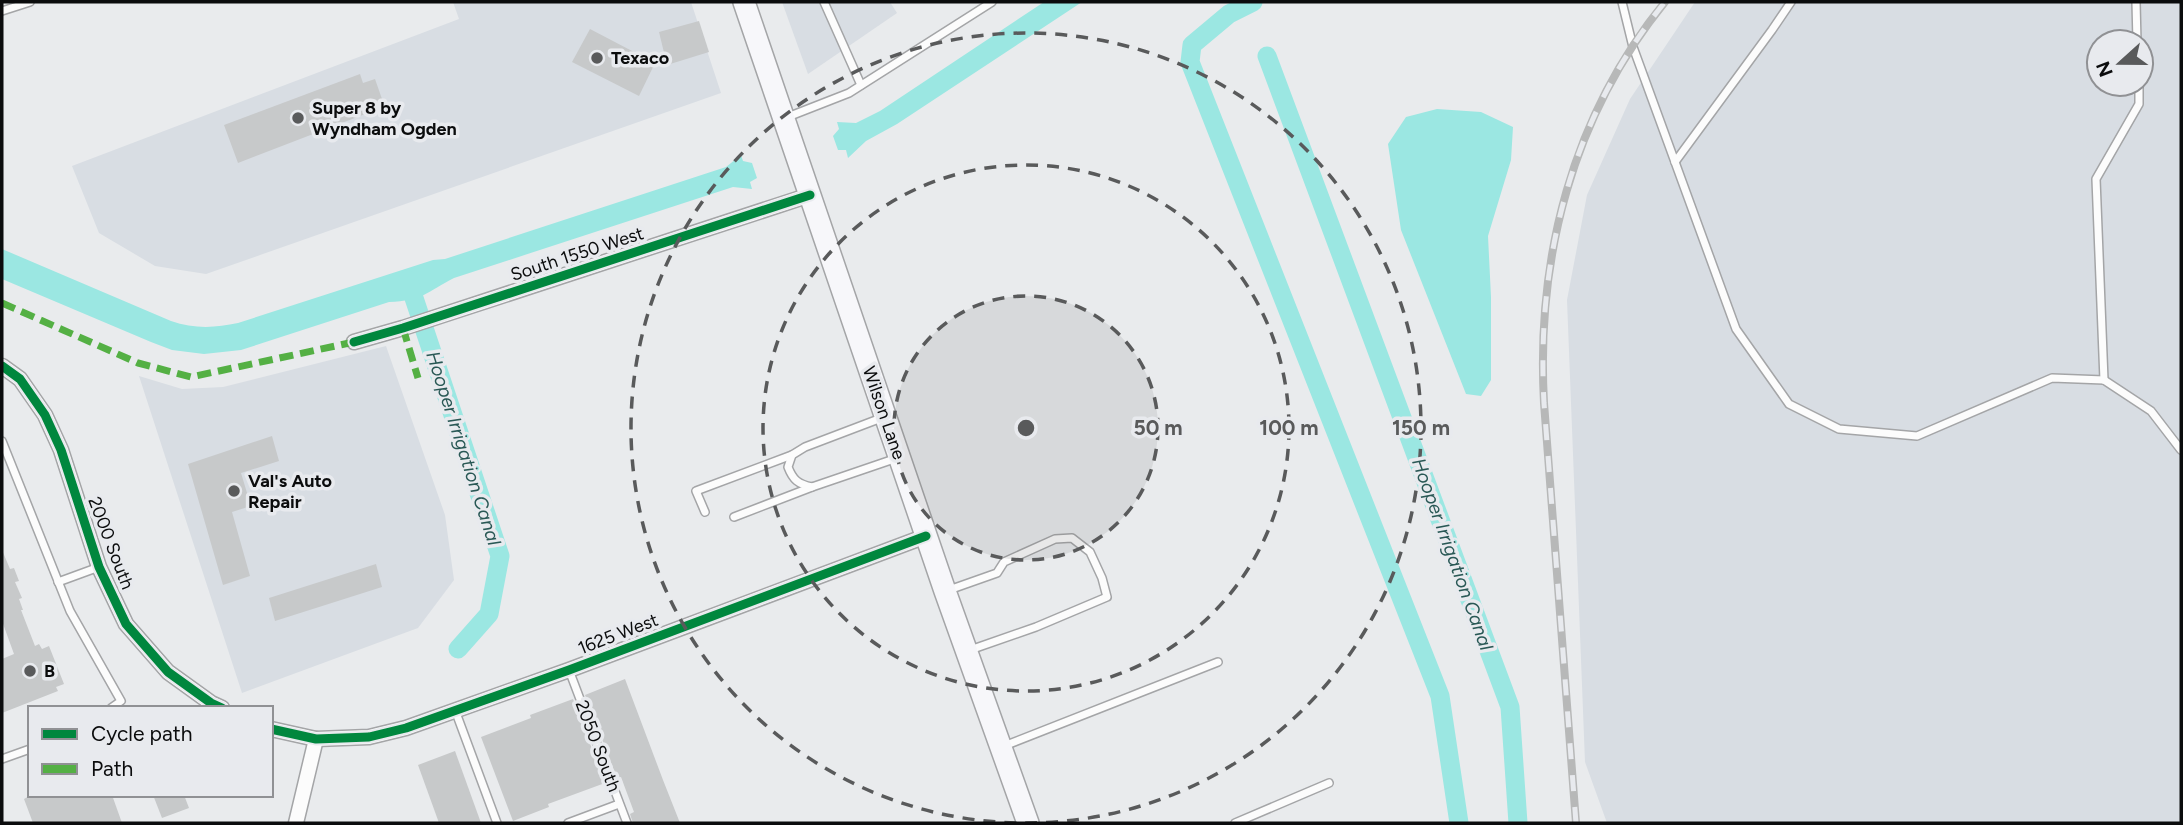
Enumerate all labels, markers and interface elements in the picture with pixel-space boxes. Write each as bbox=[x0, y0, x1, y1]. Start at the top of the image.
north arrow bbox=[2085, 28, 2155, 98]
place label: Texaco bbox=[611, 47, 669, 69]
marker: Texaco bbox=[589, 50, 605, 66]
text: N bbox=[2091, 58, 2118, 80]
place label: Super 8 by Wyndham Ogden bbox=[312, 97, 457, 140]
marker: Super 8 by Wyndham Ogden bbox=[290, 110, 306, 126]
street label: South 1550 West bbox=[508, 222, 646, 286]
water label: Hooper Irrigation Canal bbox=[421, 348, 506, 549]
street label: Wilson Lane bbox=[858, 363, 910, 463]
text: 50 m bbox=[1133, 415, 1183, 440]
text: 100 m bbox=[1259, 415, 1319, 440]
text: 150 m bbox=[1392, 415, 1450, 440]
centre of rings bbox=[1014, 416, 1038, 440]
water label: Hooper Irrigation Canal bbox=[1407, 455, 1498, 654]
place label: Val's Auto Repair bbox=[248, 470, 332, 513]
marker: Val's Auto Repair bbox=[226, 483, 242, 499]
street label: 2000 South bbox=[83, 494, 139, 592]
street label: 1625 West bbox=[575, 609, 661, 659]
place label: B bbox=[44, 660, 55, 682]
marker: B bbox=[22, 663, 38, 679]
street label: 2050 South bbox=[570, 697, 626, 795]
legend bbox=[28, 706, 273, 797]
text: Cycle path bbox=[91, 721, 192, 746]
text: Path bbox=[91, 756, 133, 781]

